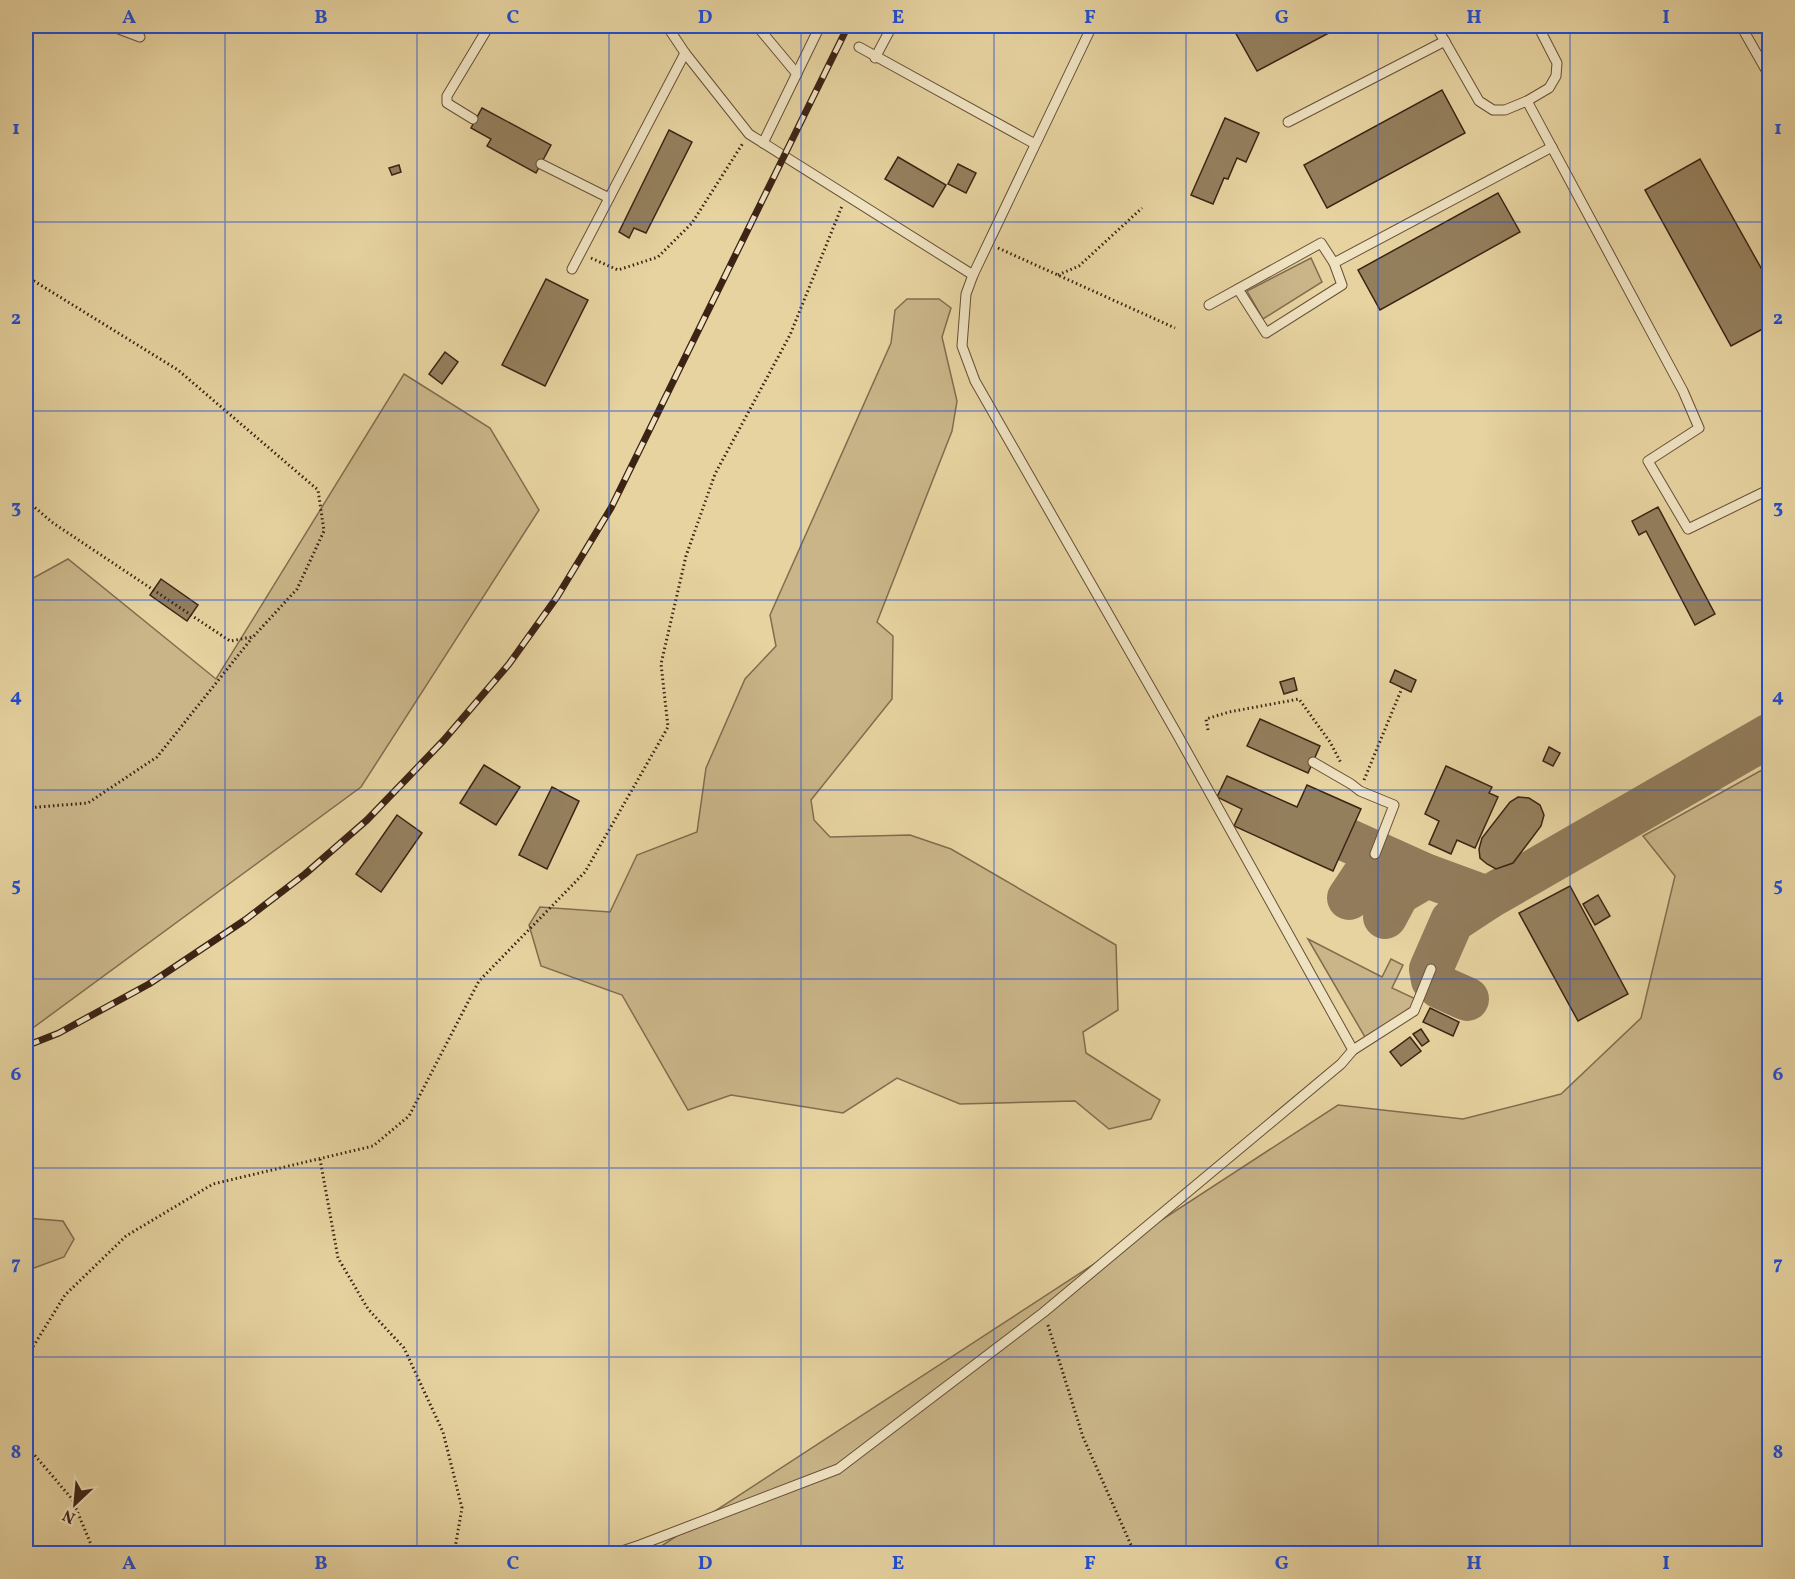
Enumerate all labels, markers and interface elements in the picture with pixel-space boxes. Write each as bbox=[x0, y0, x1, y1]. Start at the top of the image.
text: A bbox=[122, 4, 136, 32]
text: B bbox=[314, 4, 328, 32]
text: C bbox=[507, 4, 520, 32]
text: D bbox=[698, 4, 712, 32]
text: E bbox=[892, 4, 904, 32]
text: F bbox=[1084, 4, 1096, 32]
text: G bbox=[1275, 4, 1289, 32]
text: H bbox=[1466, 4, 1482, 32]
text: I bbox=[1662, 4, 1670, 32]
text: 1 bbox=[12, 115, 20, 143]
text: 1 bbox=[1774, 115, 1782, 143]
text: 2 bbox=[11, 305, 21, 333]
text: 2 bbox=[1773, 305, 1783, 333]
text: 3 bbox=[11, 494, 21, 522]
text: 3 bbox=[1773, 494, 1783, 522]
text: 4 bbox=[10, 683, 22, 711]
text: 4 bbox=[1772, 683, 1784, 711]
text: 5 bbox=[11, 872, 21, 900]
text: 5 bbox=[1773, 872, 1783, 900]
text: 6 bbox=[11, 1061, 22, 1089]
text: 6 bbox=[1773, 1061, 1784, 1089]
text: 7 bbox=[11, 1250, 21, 1278]
text: 7 bbox=[1773, 1250, 1783, 1278]
text: 8 bbox=[11, 1439, 21, 1467]
text: 8 bbox=[1773, 1439, 1783, 1467]
north arrow bbox=[45, 1474, 105, 1534]
text: N bbox=[59, 1503, 79, 1528]
text: A bbox=[122, 1550, 136, 1578]
text: B bbox=[314, 1550, 328, 1578]
text: C bbox=[507, 1550, 520, 1578]
text: D bbox=[698, 1550, 712, 1578]
text: E bbox=[892, 1550, 904, 1578]
text: F bbox=[1084, 1550, 1096, 1578]
text: G bbox=[1275, 1550, 1289, 1578]
text: H bbox=[1466, 1550, 1482, 1578]
text: I bbox=[1662, 1550, 1670, 1578]

